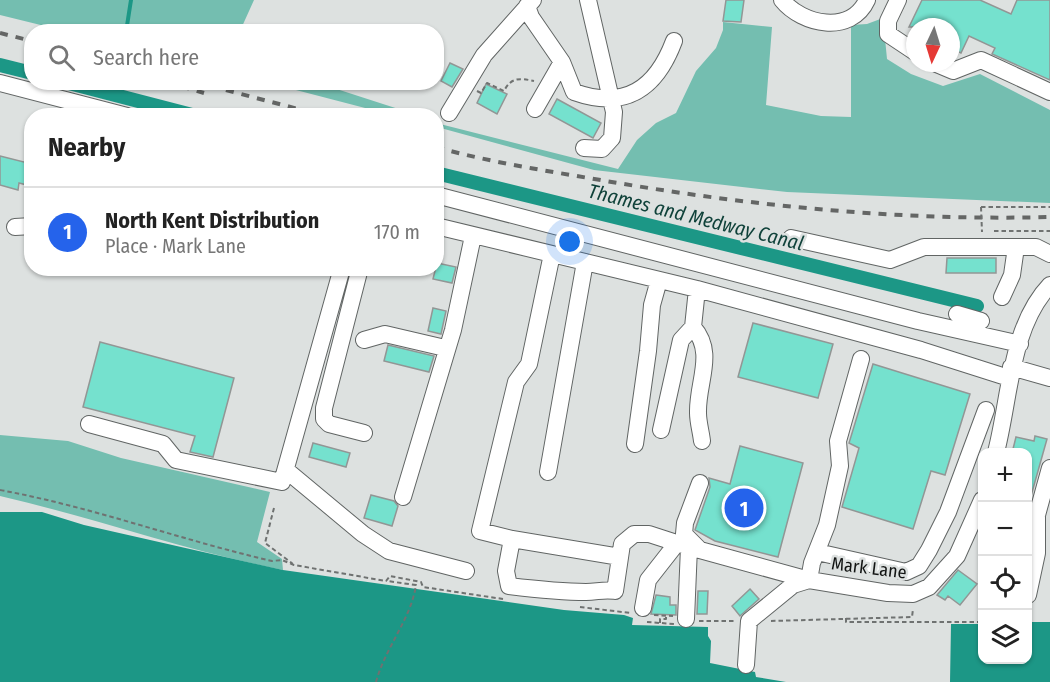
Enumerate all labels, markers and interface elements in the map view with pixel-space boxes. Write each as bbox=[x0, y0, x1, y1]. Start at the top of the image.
north arrow bbox=[906, 18, 960, 72]
search box bbox=[24, 24, 444, 90]
icon: search bbox=[45, 41, 78, 74]
text: Search here bbox=[93, 44, 199, 71]
text: Nearby bbox=[48, 132, 125, 163]
water label: Thames and Medway Canal bbox=[586, 179, 806, 255]
text: North Kent Distribution bbox=[105, 207, 319, 234]
text: 1 bbox=[63, 220, 72, 244]
text: 170 m bbox=[374, 220, 420, 244]
your location bbox=[555, 227, 584, 256]
text: Place · Mark Lane bbox=[105, 234, 246, 258]
map controls bbox=[978, 448, 1032, 664]
button: + bbox=[978, 448, 1032, 502]
pin: 1 bbox=[724, 486, 764, 530]
button: − bbox=[978, 502, 1032, 556]
street label: Mark Lane bbox=[830, 552, 908, 584]
button: locate bbox=[978, 556, 1032, 610]
button: layers bbox=[978, 610, 1032, 664]

